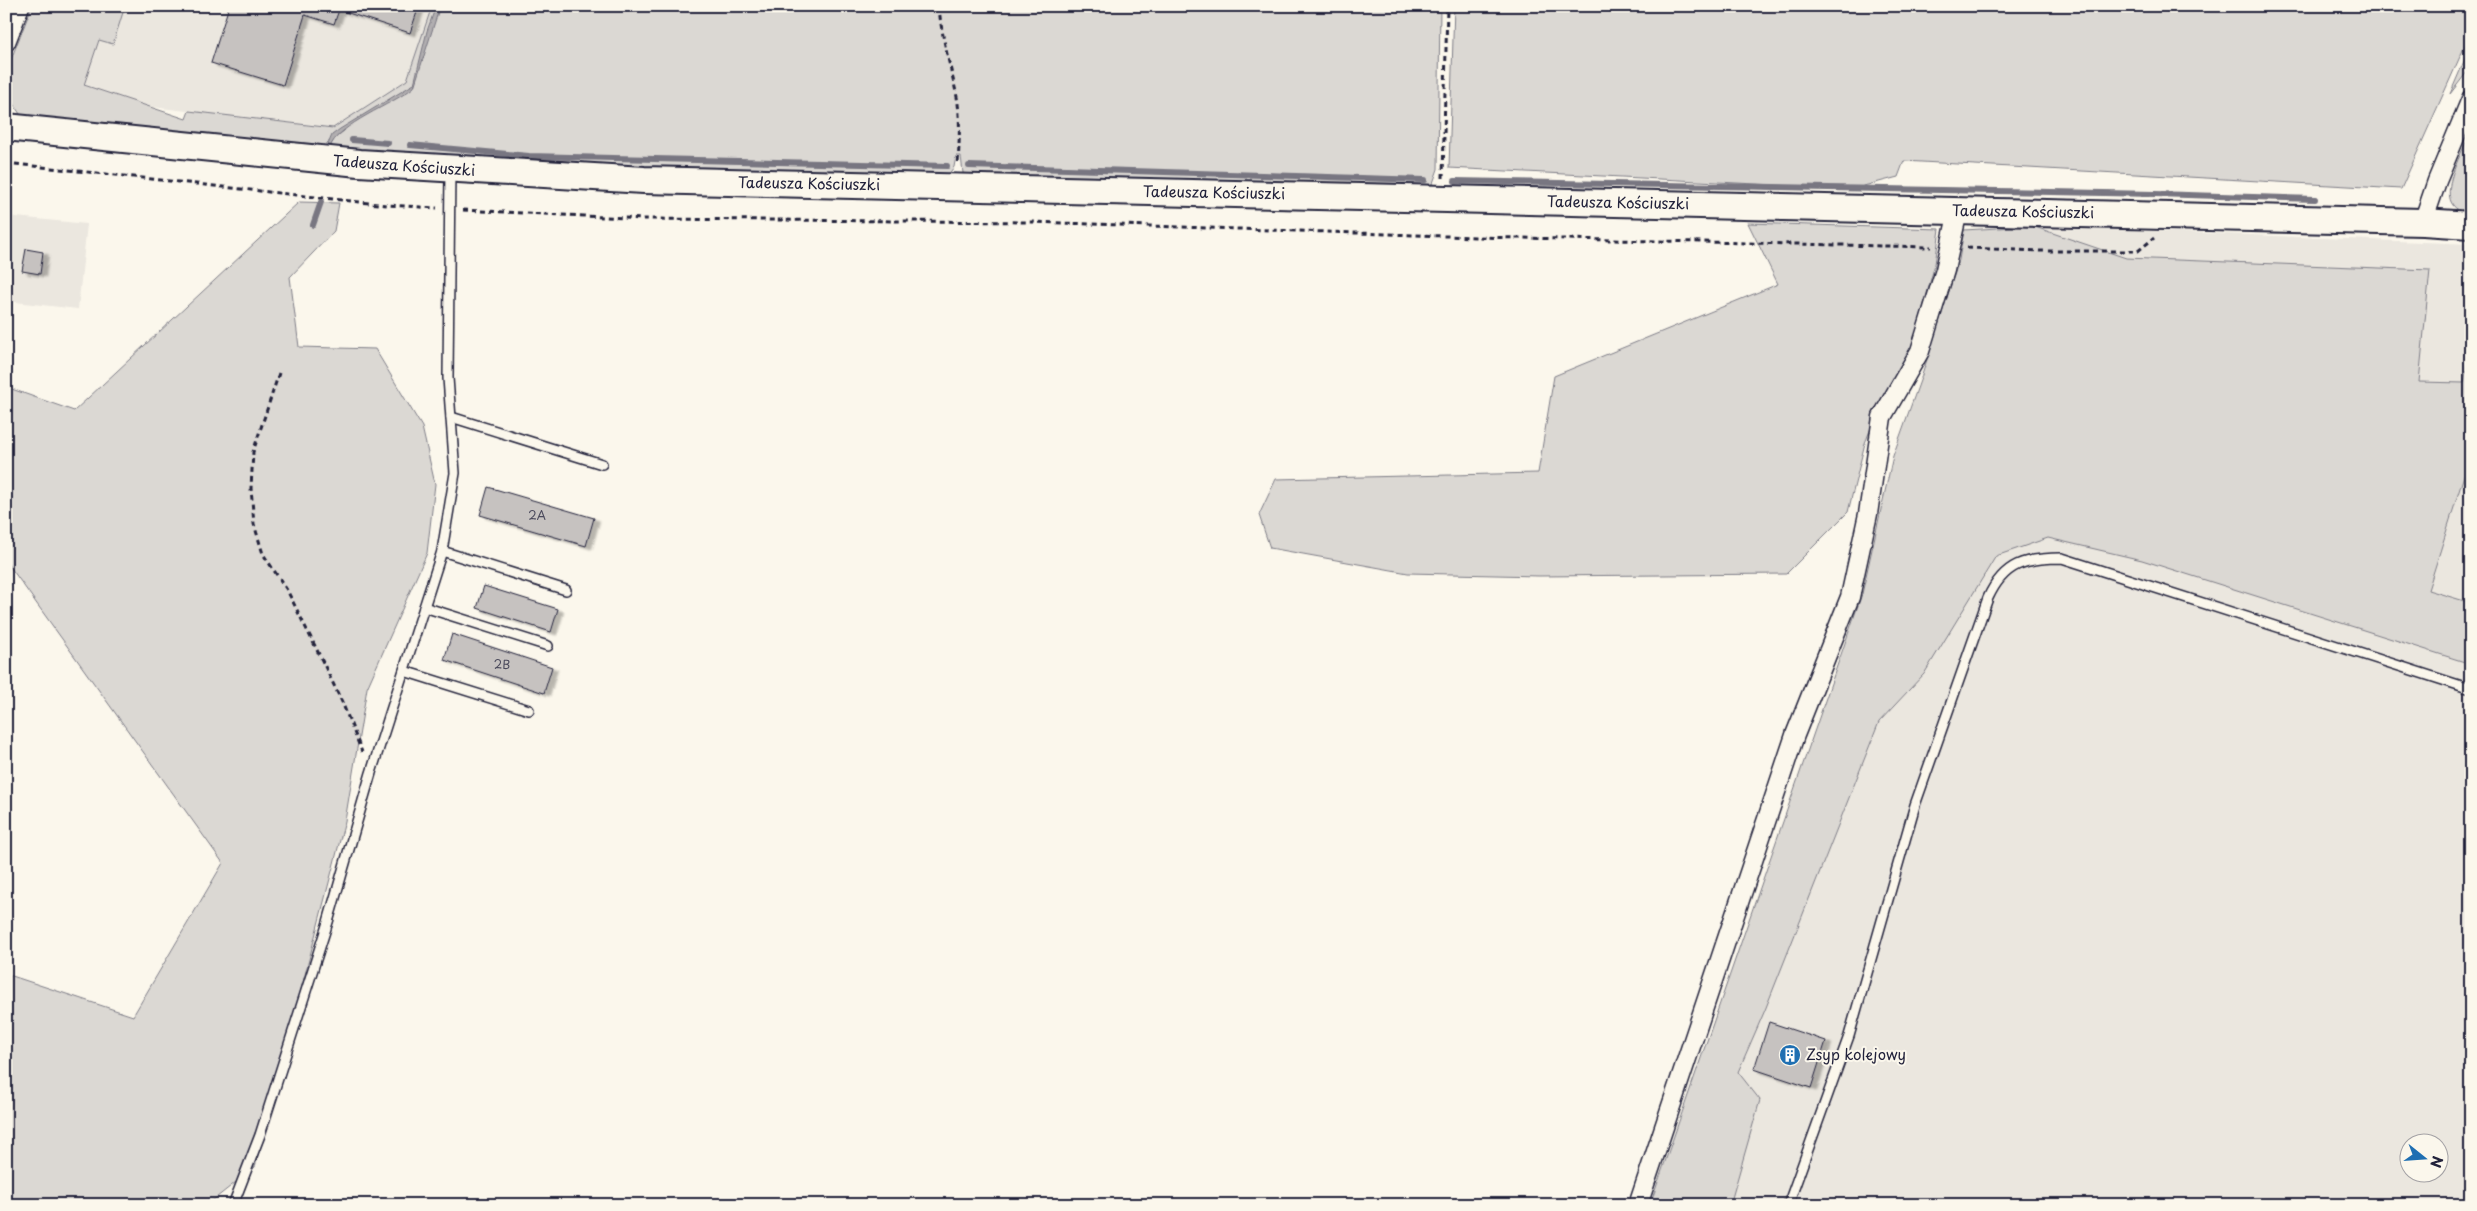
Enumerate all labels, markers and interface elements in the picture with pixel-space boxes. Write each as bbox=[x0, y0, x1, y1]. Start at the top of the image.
street label: Tadeusza Kościuszki bbox=[332, 148, 476, 181]
street label: Tadeusza Kościuszki bbox=[738, 170, 880, 195]
street label: Tadeusza Kościuszki bbox=[1143, 179, 1285, 204]
street label: Tadeusza Kościuszki bbox=[1547, 189, 1689, 214]
street label: Tadeusza Kościuszki bbox=[1952, 198, 2094, 223]
house number: 2A bbox=[528, 506, 546, 524]
house number: 2B bbox=[494, 655, 510, 673]
place label: Zsyp kolejowy bbox=[1806, 1042, 1906, 1065]
building icon: Zsyp kolejowy bbox=[1778, 1043, 1802, 1067]
north arrow bbox=[2400, 1134, 2450, 1184]
text: N bbox=[2425, 1154, 2449, 1170]

